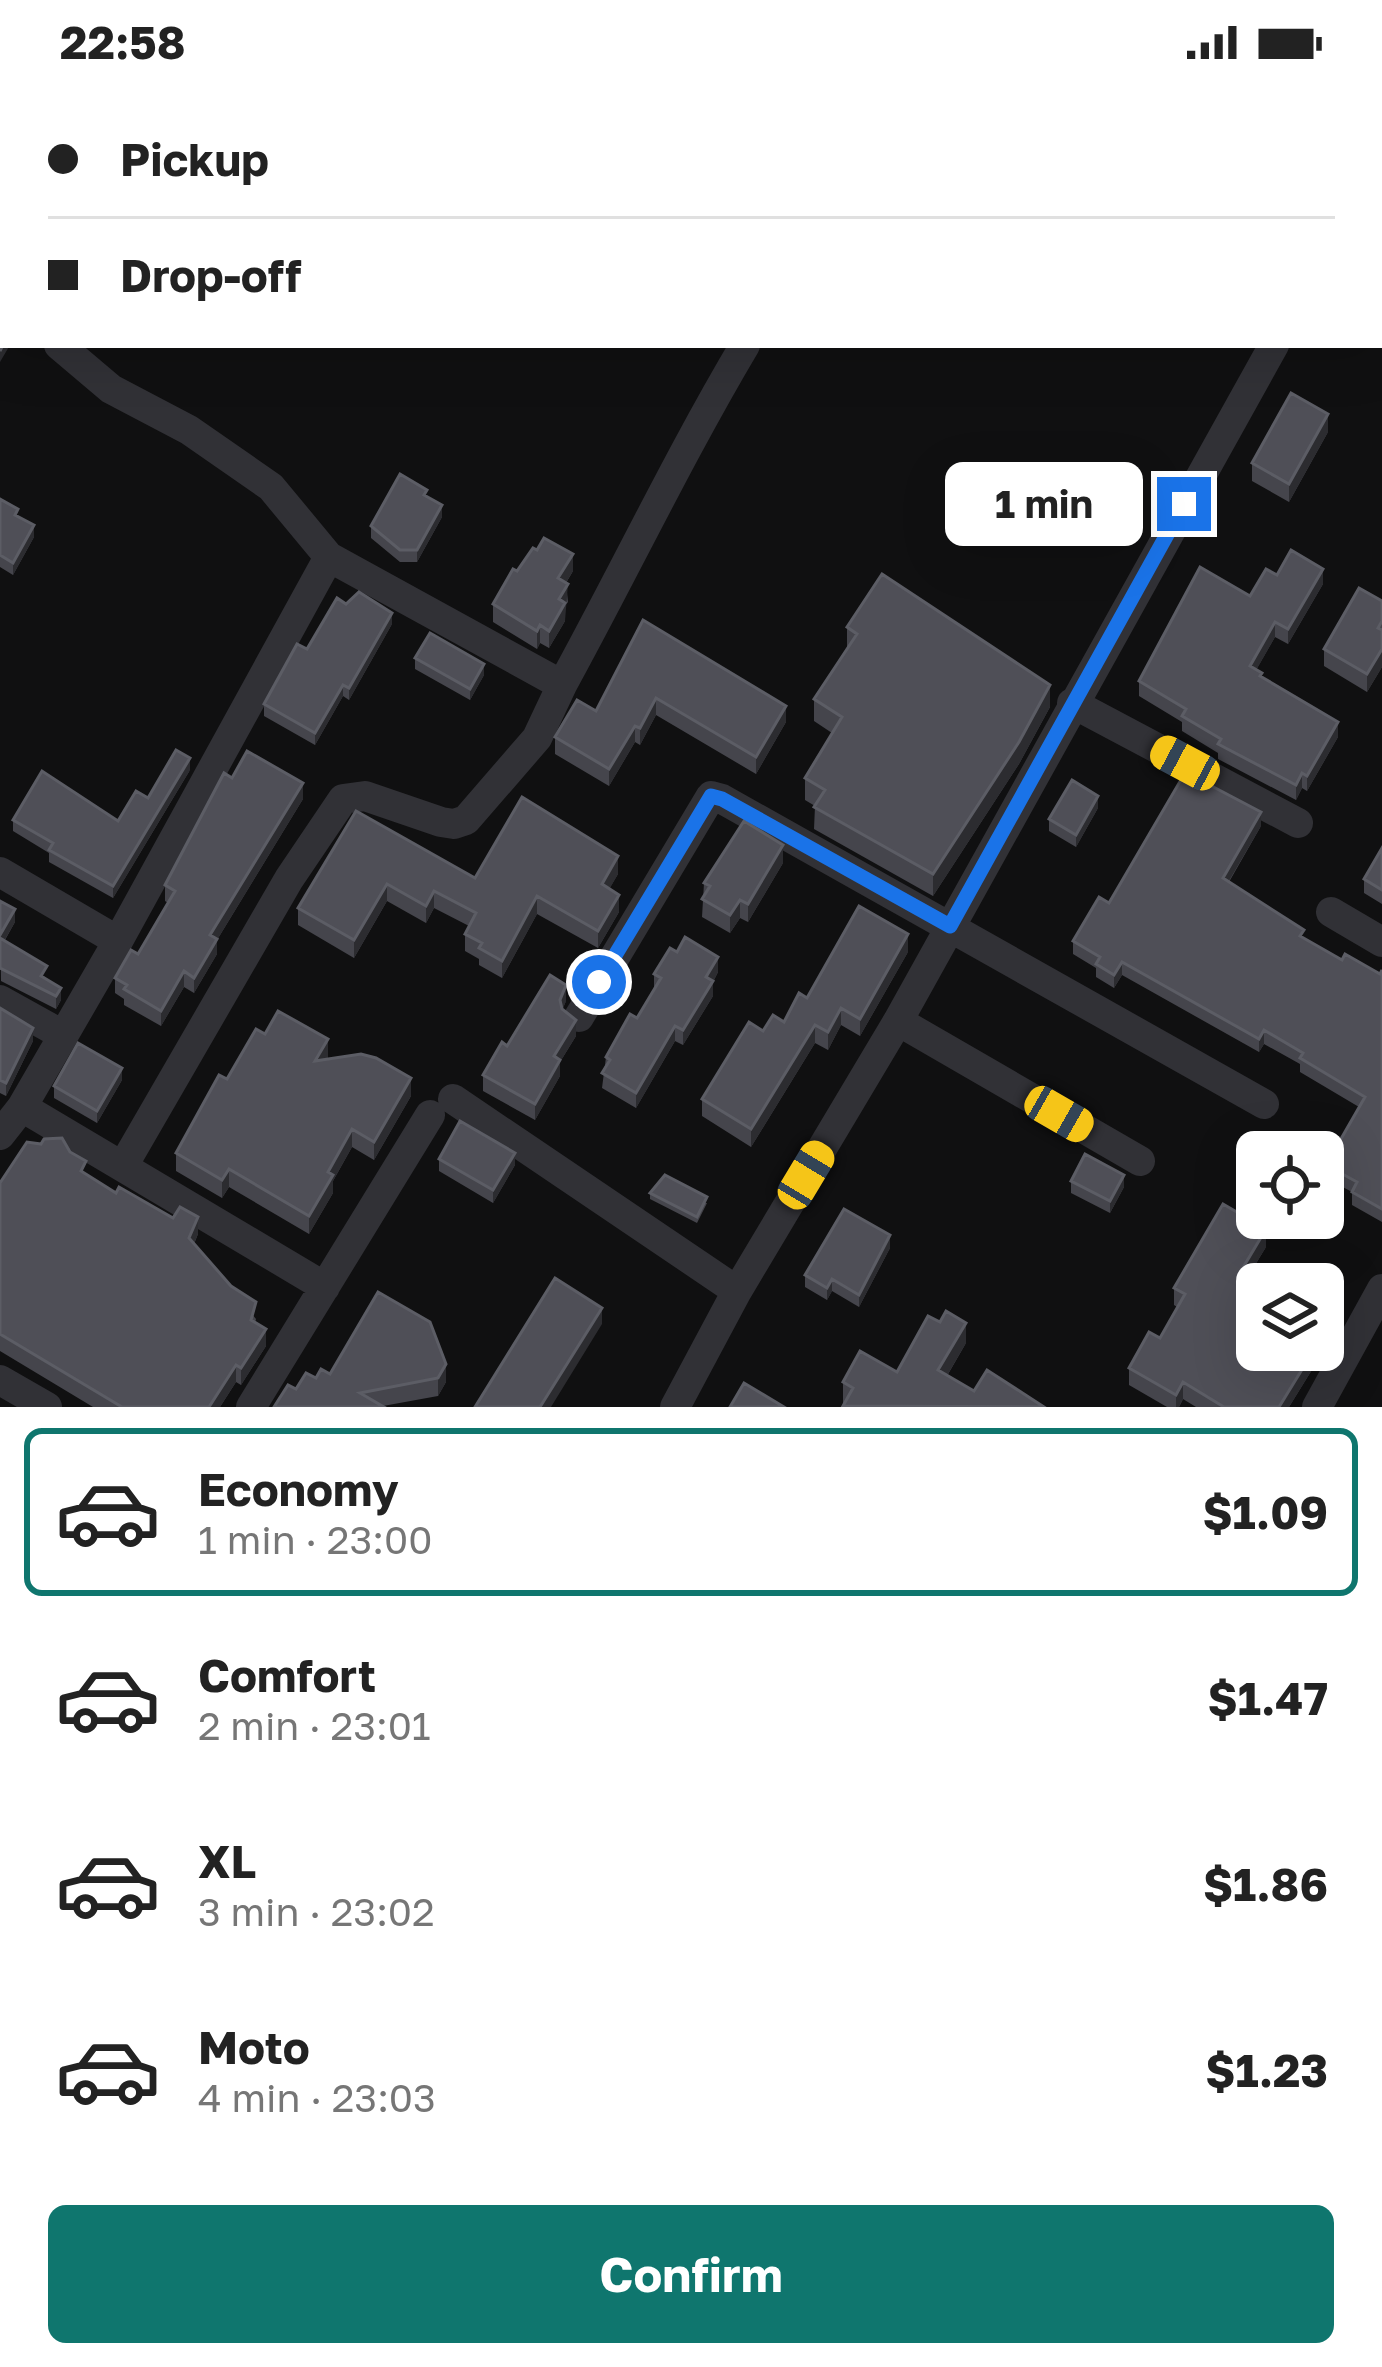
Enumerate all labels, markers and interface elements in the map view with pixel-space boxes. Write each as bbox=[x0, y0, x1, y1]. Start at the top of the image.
text: 22:58 bbox=[60, 15, 186, 69]
text: Pickup bbox=[120, 132, 269, 186]
text: Drop-off bbox=[120, 248, 301, 302]
callout: 1 min bbox=[944, 462, 1142, 546]
route end bbox=[1157, 477, 1211, 531]
text: 1 min bbox=[995, 480, 1093, 527]
car bbox=[1145, 730, 1225, 796]
route start bbox=[572, 955, 626, 1009]
car bbox=[1019, 1080, 1099, 1148]
map controls bbox=[1236, 1131, 1344, 1371]
button: locate bbox=[1236, 1131, 1344, 1239]
car bbox=[772, 1135, 840, 1215]
button: layers bbox=[1236, 1263, 1344, 1371]
icon: car bbox=[54, 1458, 162, 1566]
text: Economy bbox=[198, 1462, 399, 1516]
text: $1.09 bbox=[1202, 1485, 1328, 1539]
text: 1 min · 23:00 bbox=[198, 1516, 432, 1563]
icon: car bbox=[54, 1644, 162, 1752]
text: Comfort bbox=[198, 1648, 376, 1702]
text: $1.47 bbox=[1208, 1671, 1328, 1725]
text: 2 min · 23:01 bbox=[198, 1702, 431, 1749]
icon: car bbox=[54, 1830, 162, 1938]
text: XL bbox=[198, 1834, 256, 1888]
text: $1.86 bbox=[1203, 1857, 1328, 1911]
text: 3 min · 23:02 bbox=[198, 1888, 435, 1935]
icon: car bbox=[54, 2016, 162, 2124]
text: Moto bbox=[198, 2020, 310, 2074]
text: $1.23 bbox=[1205, 2043, 1328, 2097]
text: 4 min · 23:03 bbox=[198, 2074, 436, 2121]
button: Confirm bbox=[48, 2205, 1334, 2343]

